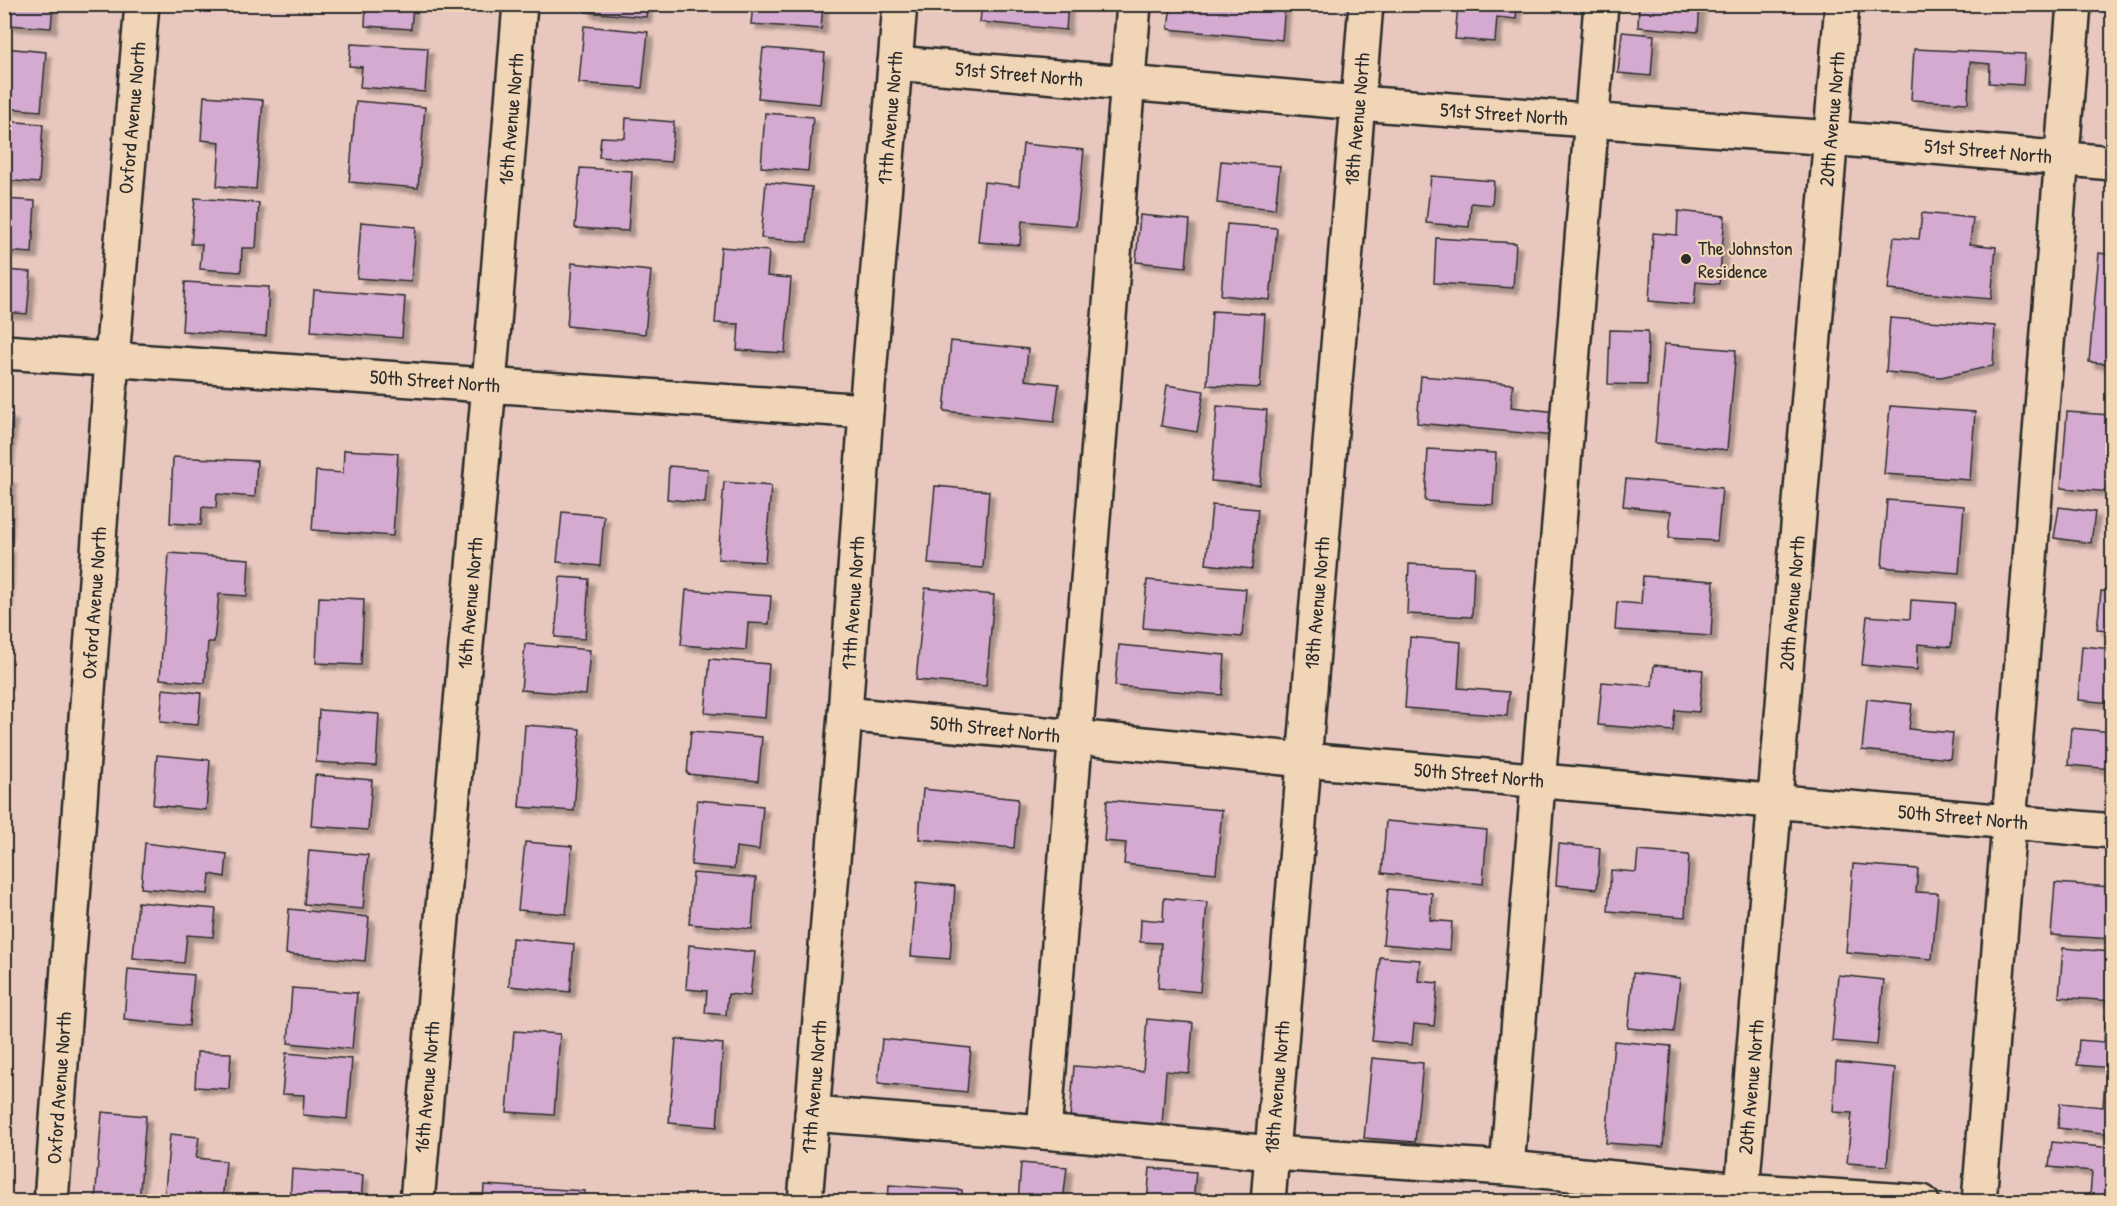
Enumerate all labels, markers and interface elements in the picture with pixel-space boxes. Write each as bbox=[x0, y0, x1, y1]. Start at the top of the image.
street label: Oxford Avenue North bbox=[111, 41, 152, 195]
street label: 17th Avenue North bbox=[870, 50, 909, 186]
street label: 20th Avenue North bbox=[1812, 50, 1851, 187]
street label: 16th Avenue North bbox=[491, 52, 530, 186]
street label: 18th Avenue North bbox=[1337, 52, 1376, 186]
street label: 51st Street North bbox=[954, 54, 1084, 93]
street label: 51st Street North bbox=[1439, 96, 1569, 131]
street label: 51st Street North bbox=[1923, 131, 2053, 170]
place label: The Johnston Residence bbox=[1698, 234, 1793, 284]
marker: The Johnston Residence bbox=[1679, 252, 1693, 266]
street label: 50th Street North bbox=[369, 362, 501, 399]
street label: Oxford Avenue North bbox=[75, 526, 112, 680]
street label: 20th Avenue North bbox=[1772, 534, 1811, 671]
street label: 17th Avenue North bbox=[834, 535, 871, 671]
street label: 16th Avenue North bbox=[450, 536, 489, 670]
street label: 18th Avenue North bbox=[1297, 536, 1336, 670]
street label: 50th Street North bbox=[929, 708, 1061, 749]
street label: 50th Street North bbox=[1413, 755, 1545, 794]
street label: 50th Street North bbox=[1897, 797, 2029, 836]
street label: Oxford Avenue North bbox=[40, 1011, 77, 1165]
street label: 20th Avenue North bbox=[1731, 1018, 1770, 1155]
street label: 17th Avenue North bbox=[794, 1019, 833, 1155]
street label: 16th Avenue North bbox=[407, 1020, 446, 1154]
street label: 18th Avenue North bbox=[1257, 1020, 1296, 1154]

